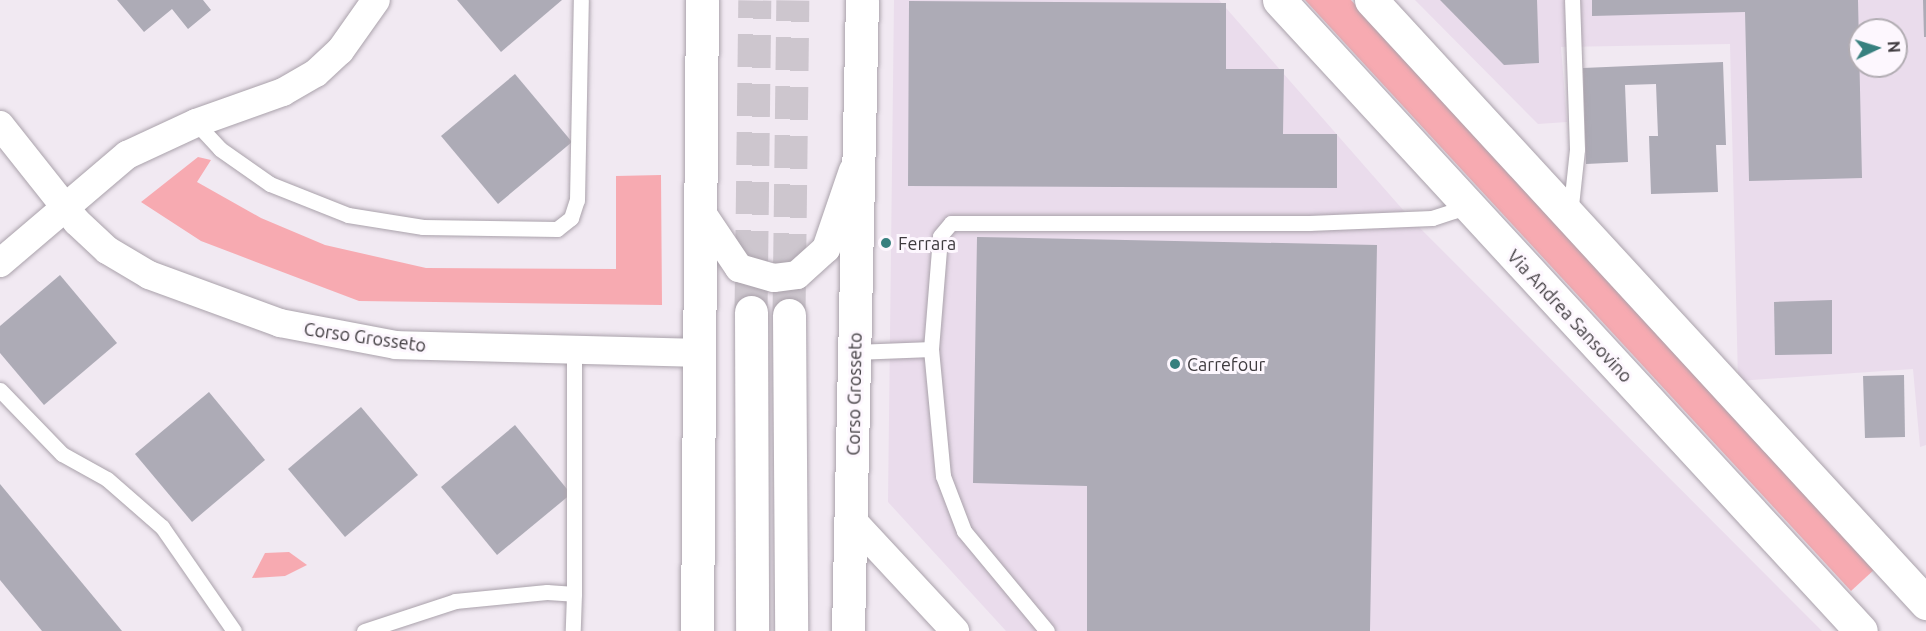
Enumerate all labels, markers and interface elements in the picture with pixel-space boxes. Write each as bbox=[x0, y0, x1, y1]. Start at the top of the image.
north arrow bbox=[1848, 18, 1908, 78]
text: N bbox=[1885, 40, 1903, 53]
place label: Ferrara bbox=[898, 232, 956, 254]
marker: Ferrara bbox=[879, 236, 893, 250]
street label: Via Andrea Sansovino bbox=[1503, 245, 1637, 387]
street label: Corso Grosseto bbox=[302, 318, 428, 356]
street label: Corso Grosseto bbox=[842, 332, 866, 456]
place label: Carrefour bbox=[1187, 353, 1265, 375]
marker: Carrefour bbox=[1168, 357, 1182, 371]

